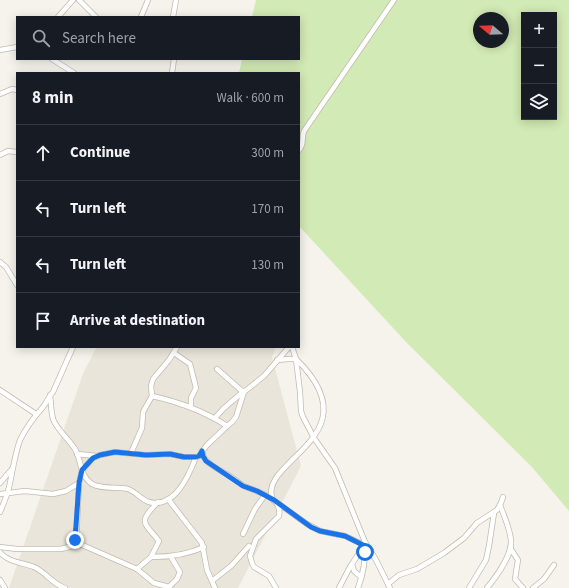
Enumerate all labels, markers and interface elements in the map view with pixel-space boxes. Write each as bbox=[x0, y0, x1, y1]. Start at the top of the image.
north arrow bbox=[473, 12, 509, 48]
map controls bbox=[521, 12, 557, 120]
button: + bbox=[521, 12, 557, 48]
search box bbox=[16, 16, 300, 60]
icon: search bbox=[30, 27, 52, 49]
text: Search here bbox=[62, 28, 136, 49]
button: − bbox=[521, 48, 557, 84]
button: layers bbox=[521, 84, 557, 120]
text: 8 min bbox=[32, 86, 73, 110]
text: Walk · 600 m bbox=[216, 89, 284, 107]
icon: ahead bbox=[32, 142, 54, 164]
text: Continue bbox=[70, 142, 130, 163]
text: 300 m bbox=[251, 144, 284, 162]
icon: left bbox=[32, 198, 54, 220]
text: Turn left bbox=[70, 198, 126, 219]
text: 170 m bbox=[251, 200, 284, 218]
icon: left bbox=[32, 254, 54, 276]
text: Turn left bbox=[70, 254, 126, 275]
text: 130 m bbox=[251, 256, 284, 274]
icon: arrive bbox=[32, 310, 54, 332]
text: Arrive at destination bbox=[70, 310, 205, 331]
route end bbox=[66, 531, 84, 549]
route start bbox=[356, 543, 374, 561]

